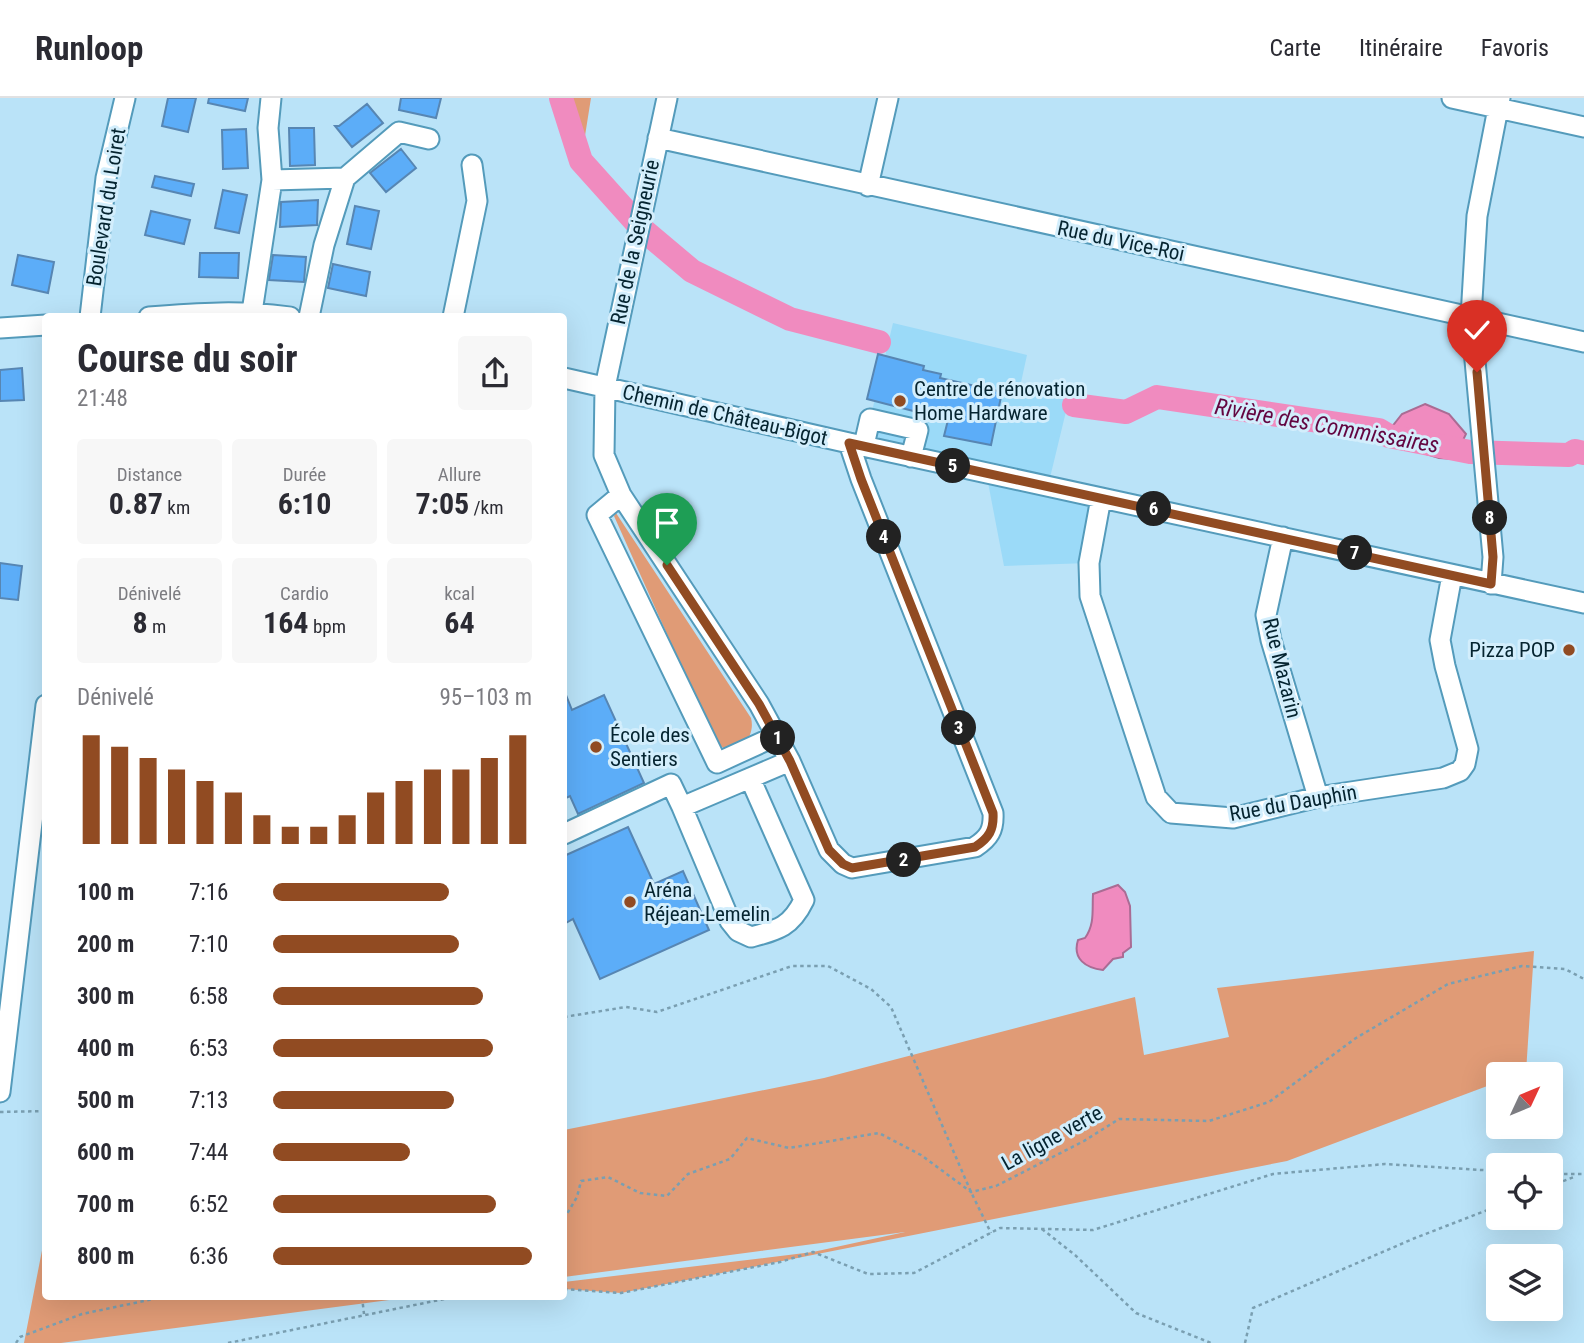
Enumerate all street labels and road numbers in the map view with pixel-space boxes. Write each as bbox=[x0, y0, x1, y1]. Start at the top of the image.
street label: Boulevard du Loiret bbox=[82, 126, 130, 288]
street label: Rue de la Seigneurie bbox=[606, 157, 664, 327]
street label: Rue du Vice-Roi bbox=[1055, 216, 1187, 266]
street label: Chemin de Château-Bigot bbox=[620, 380, 830, 450]
street label: Rue Mazarin bbox=[1258, 615, 1306, 721]
street label: Rue du Dauphin bbox=[1227, 780, 1359, 826]
street label: La ligne verte bbox=[997, 1100, 1107, 1175]

